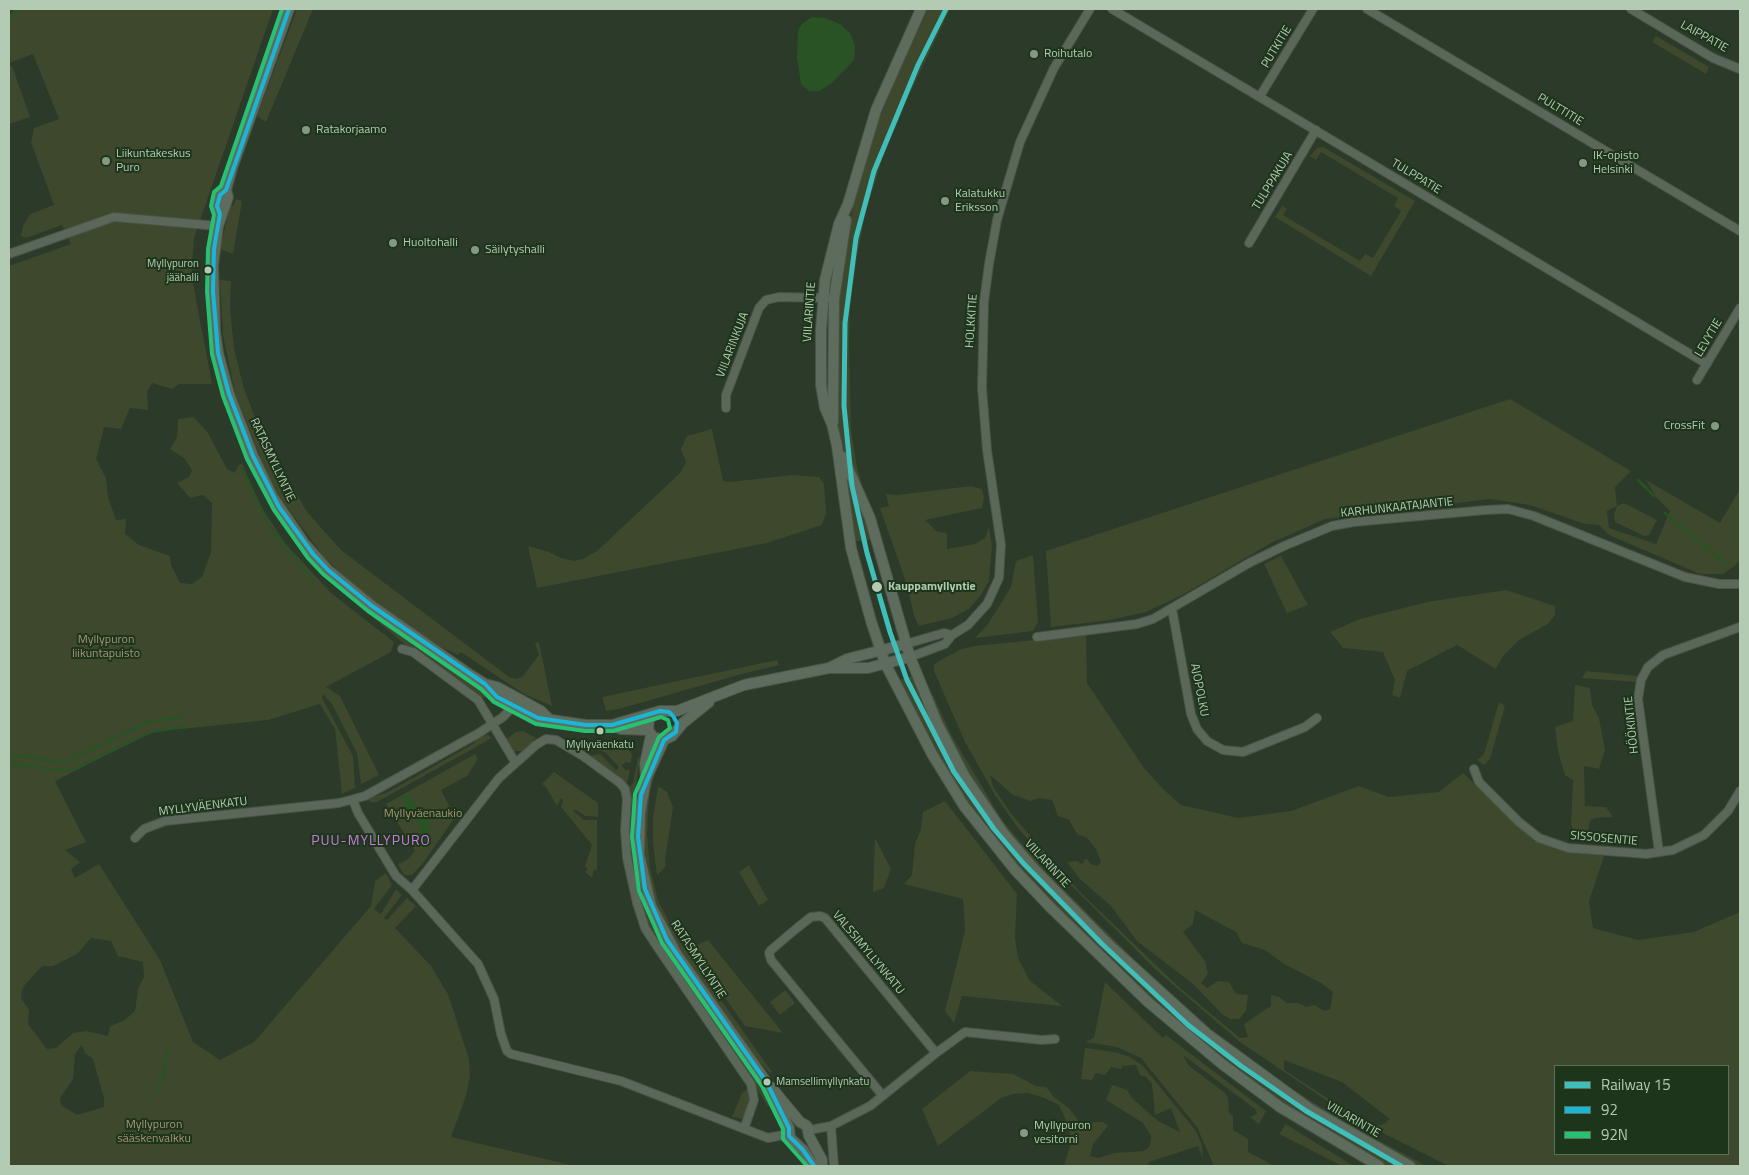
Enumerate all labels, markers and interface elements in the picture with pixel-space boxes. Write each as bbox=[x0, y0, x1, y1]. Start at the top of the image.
street label: LAIPPATIE bbox=[1678, 18, 1730, 56]
street label: PUTKITIE bbox=[1259, 23, 1295, 71]
place label: Roihutalo bbox=[1044, 47, 1092, 61]
marker: Roihutalo bbox=[1028, 48, 1040, 60]
street label: PULTTITIE bbox=[1534, 91, 1586, 129]
place label: Ratakorjaamo bbox=[316, 123, 387, 137]
marker: Ratakorjaamo bbox=[300, 124, 312, 136]
place label: Liikuntakeskus Puro bbox=[116, 147, 191, 175]
street label: TULPPAKUJA bbox=[1250, 149, 1296, 213]
place label: IK-opisto Helsinki bbox=[1593, 149, 1639, 177]
marker: Liikuntakeskus Puro bbox=[100, 155, 112, 167]
street label: TULPPATIE bbox=[1388, 156, 1444, 198]
marker: IK-opisto Helsinki bbox=[1577, 157, 1589, 169]
place label: Kalatukku Eriksson bbox=[955, 187, 1005, 215]
marker: Kalatukku Eriksson bbox=[939, 195, 951, 207]
place label: Huoltohalli bbox=[403, 236, 458, 250]
marker: Huoltohalli bbox=[387, 237, 399, 249]
place label: Säilytyshalli bbox=[485, 243, 545, 257]
marker: Säilytyshalli bbox=[469, 244, 481, 256]
place label: Myllypuron jäähalli bbox=[147, 257, 199, 283]
marker: Myllypuron jäähalli bbox=[203, 265, 213, 275]
street label: VIILARINTIE bbox=[801, 281, 819, 343]
street label: HOLKKITIE bbox=[963, 293, 981, 349]
street label: VIILARINKUJA bbox=[714, 310, 752, 380]
street label: LEVYTIE bbox=[1692, 316, 1726, 360]
street label: RATASMYLLYNTIE bbox=[246, 416, 298, 504]
place label: CrossFit bbox=[1664, 419, 1705, 433]
marker: CrossFit bbox=[1709, 420, 1721, 432]
street label: KARHUNKAATAJANTIE bbox=[1340, 495, 1454, 521]
marker: Kauppamyllyntie bbox=[870, 580, 884, 594]
place label: Kauppamyllyntie bbox=[888, 580, 976, 594]
park label: Myllypuron liikuntapuisto bbox=[72, 633, 140, 661]
street label: AJOPOLKU bbox=[1187, 662, 1211, 718]
street label: HÖÖKINTIE bbox=[1622, 696, 1642, 754]
marker: Myllyväenkatu bbox=[595, 726, 605, 736]
place label: Myllyväenkatu bbox=[566, 738, 634, 752]
street label: MYLLYVÄENKATU bbox=[158, 794, 248, 820]
park label: Myllyväenaukio bbox=[384, 807, 462, 821]
street label: SISSOSENTIE bbox=[1570, 829, 1638, 849]
district label: PUU-MYLLYPURO bbox=[310, 834, 432, 850]
street label: VIILARINTIE bbox=[1021, 837, 1073, 891]
street label: VALSSIMYLLYNKATU bbox=[829, 908, 907, 998]
street label: RATASMYLLYNTIE bbox=[667, 918, 729, 1002]
legend bbox=[1554, 1065, 1729, 1155]
text: Railway 15 bbox=[1601, 1073, 1671, 1096]
place label: Mamsellimyllynkatu bbox=[776, 1075, 869, 1089]
marker: Mamsellimyllynkatu bbox=[762, 1077, 772, 1087]
text: 92 bbox=[1601, 1098, 1618, 1121]
street label: VIILARINTIE bbox=[1323, 1099, 1383, 1141]
park label: Myllypuron sääskenvalkku bbox=[117, 1118, 191, 1146]
place label: Myllypuron vesitorni bbox=[1034, 1119, 1091, 1147]
text: 92N bbox=[1601, 1123, 1628, 1146]
marker: Myllypuron vesitorni bbox=[1018, 1127, 1030, 1139]

